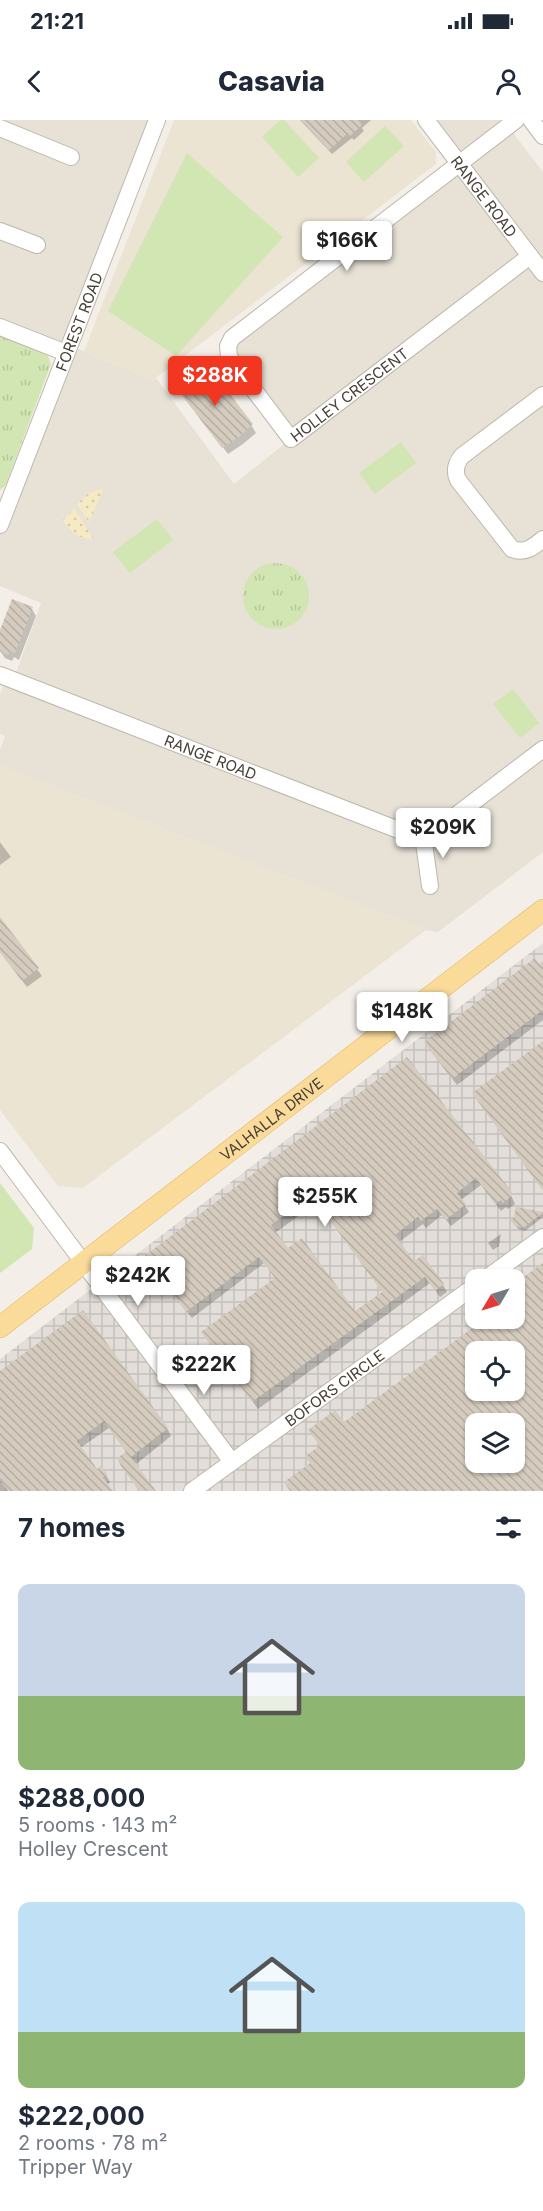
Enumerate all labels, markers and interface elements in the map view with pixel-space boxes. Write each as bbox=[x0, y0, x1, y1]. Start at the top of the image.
text: 21:21 bbox=[30, 8, 84, 34]
icon: back bbox=[18, 65, 51, 98]
text: Casavia bbox=[218, 65, 325, 98]
icon: person bbox=[492, 65, 525, 98]
street label: RANGE ROAD bbox=[447, 152, 522, 241]
pin: $166K bbox=[305, 221, 389, 272]
text: $166K bbox=[316, 228, 378, 252]
street label: FOREST ROAD bbox=[51, 270, 107, 374]
street label: HOLLEY CRESCENT bbox=[286, 343, 412, 446]
pin: $288K bbox=[173, 356, 257, 407]
text: $288K bbox=[182, 363, 248, 387]
street label: RANGE ROAD bbox=[162, 730, 260, 783]
pin: $209K bbox=[401, 808, 485, 859]
text: $209K bbox=[410, 815, 476, 839]
pin: $148K bbox=[360, 992, 444, 1043]
text: $148K bbox=[371, 999, 433, 1023]
street label: VALHALLA DRIVE bbox=[216, 1073, 327, 1164]
pin: $255K bbox=[283, 1177, 367, 1228]
text: $255K bbox=[292, 1184, 358, 1208]
pin: $242K bbox=[96, 1256, 180, 1307]
text: $242K bbox=[105, 1263, 171, 1287]
north arrow bbox=[465, 1269, 525, 1329]
map controls bbox=[465, 1269, 525, 1473]
button: locate bbox=[465, 1341, 525, 1401]
pin: $222K bbox=[162, 1345, 246, 1396]
street label: BOFORS CIRCLE bbox=[281, 1345, 388, 1430]
text: $222K bbox=[171, 1352, 237, 1376]
button: layers bbox=[465, 1413, 525, 1473]
icon: filters bbox=[492, 1511, 525, 1544]
text: 7 homes bbox=[18, 1512, 125, 1543]
icon: home bbox=[218, 1623, 326, 1731]
text: $288,000 bbox=[18, 1782, 145, 1813]
text: 5 rooms · 143 m² bbox=[18, 1813, 177, 1837]
text: Holley Crescent bbox=[18, 1837, 168, 1861]
icon: home bbox=[218, 1941, 326, 2049]
text: $222,000 bbox=[18, 2100, 145, 2131]
text: 2 rooms · 78 m² bbox=[18, 2131, 167, 2155]
text: Tripper Way bbox=[18, 2155, 133, 2179]

